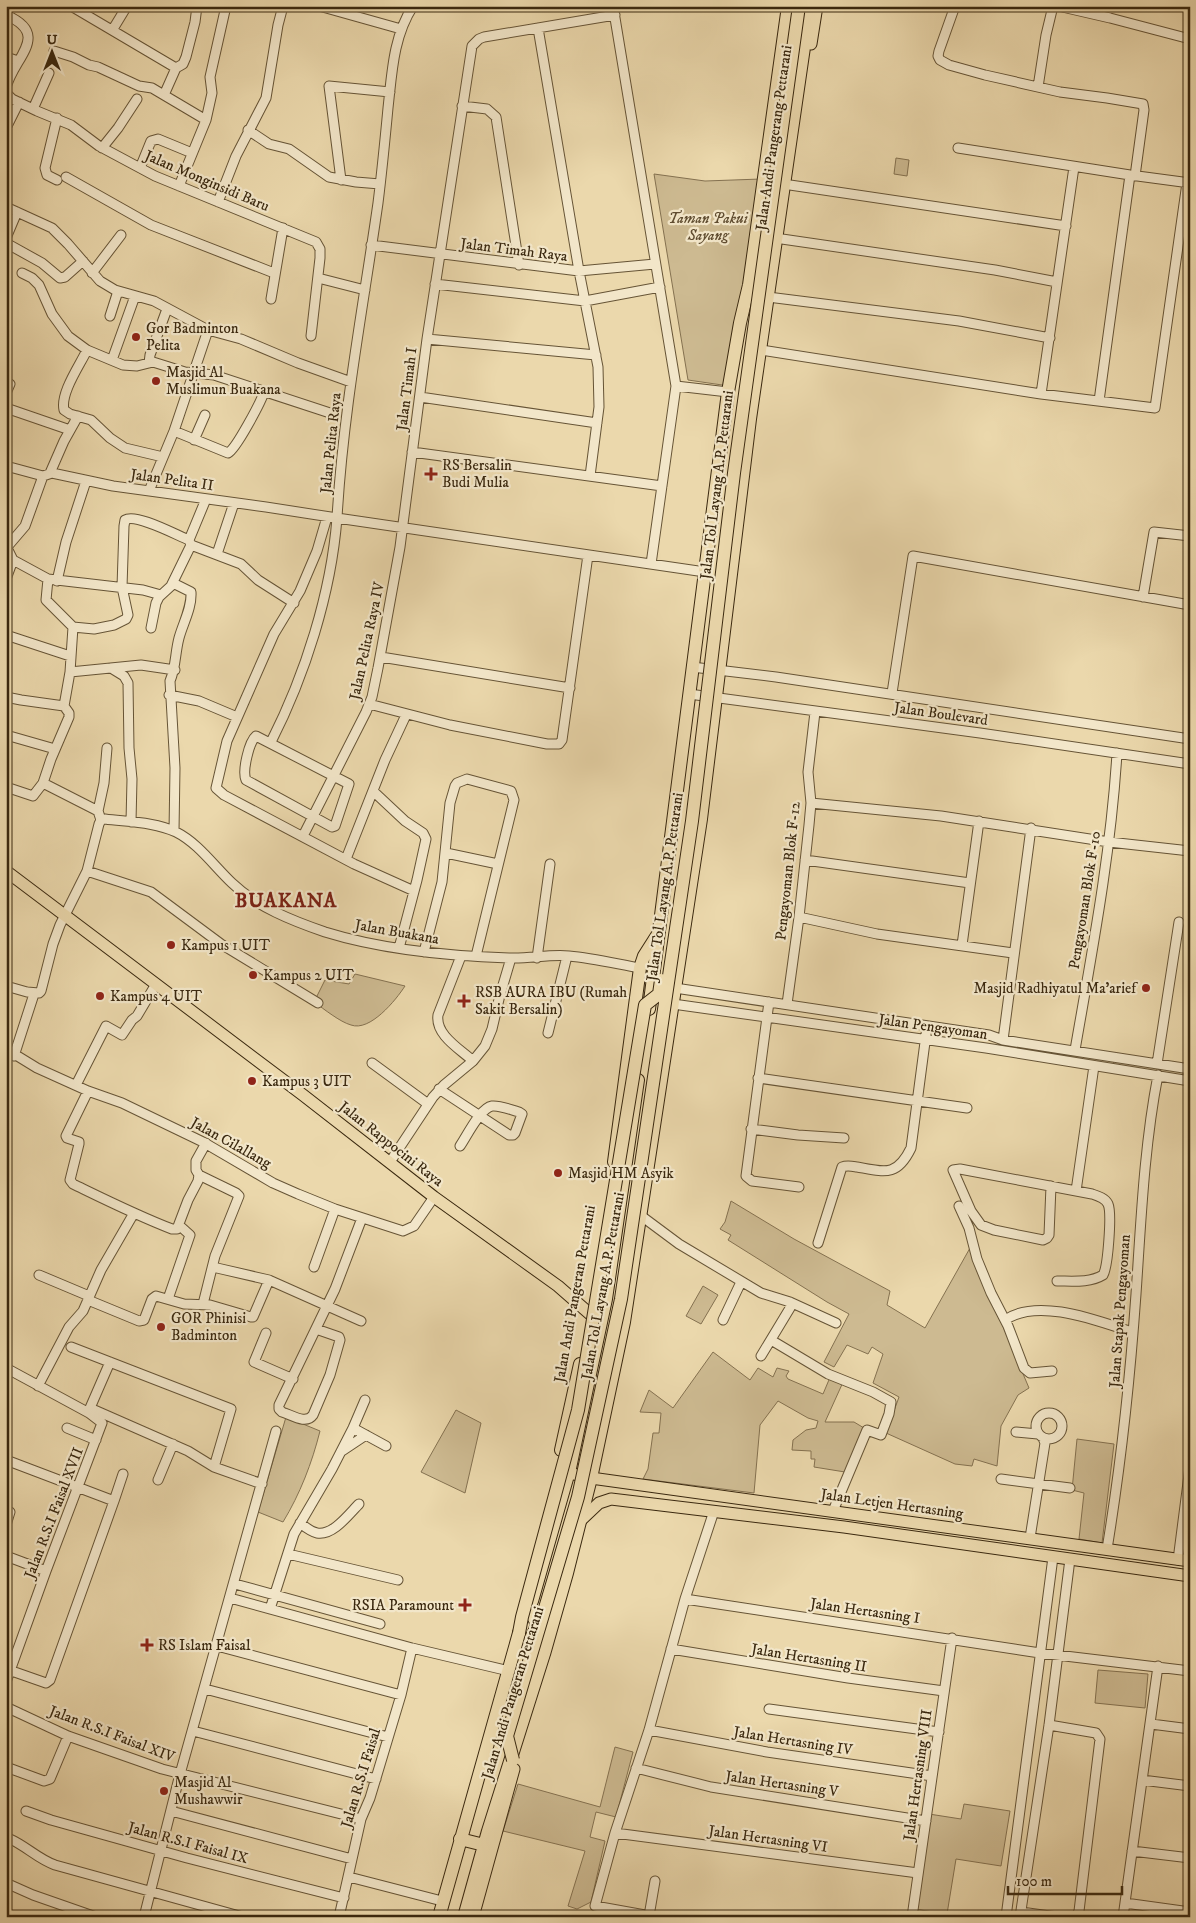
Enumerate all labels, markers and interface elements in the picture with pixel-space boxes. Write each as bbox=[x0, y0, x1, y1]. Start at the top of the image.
north arrow bbox=[28, 28, 78, 78]
text: U bbox=[47, 31, 58, 49]
street label: Jalan Andi Pangerang Pettarani bbox=[751, 44, 796, 234]
street label: Jalan Monginsidi Baru bbox=[140, 145, 272, 216]
park label: Taman Pakui Sayang bbox=[668, 209, 749, 245]
street label: Jalan Timah Raya bbox=[457, 234, 569, 266]
place label: Gor Badminton Pelita bbox=[146, 319, 239, 355]
marker: Gor Badminton Pelita bbox=[130, 331, 142, 343]
street label: Jalan Timah I bbox=[392, 346, 422, 434]
place label: Masjid Al Muslimun Buakana bbox=[166, 363, 281, 399]
marker: Masjid Al Muslimun Buakana bbox=[150, 375, 162, 387]
street label: Jalan Tol Layang A.P. Pettarani bbox=[696, 389, 738, 582]
street label: Jalan Pelita Raya bbox=[316, 391, 346, 496]
place label: RS Bersalin Budi Mulia bbox=[442, 456, 512, 492]
street label: Jalan Pelita II bbox=[127, 464, 215, 495]
marker: RS Bersalin Budi Mulia bbox=[424, 467, 438, 481]
street label: Jalan Pelita Raya IV bbox=[345, 580, 389, 704]
street label: Jalan Boulevard bbox=[891, 698, 990, 730]
street label: Jalan Tol Layang A.P. Pettarani bbox=[642, 791, 688, 984]
street label: Pengayoman Blok F-12 bbox=[771, 800, 805, 941]
street label: Pengayoman Blok F-10 bbox=[1065, 829, 1105, 971]
district label: BUAKANA bbox=[235, 889, 338, 914]
street label: Jalan Buakana bbox=[351, 915, 441, 949]
place label: Kampus 1 UIT bbox=[181, 936, 271, 955]
marker: Kampus 1 UIT bbox=[165, 939, 177, 951]
place label: Kampus 2 UIT bbox=[263, 966, 355, 985]
marker: Kampus 2 UIT bbox=[247, 969, 259, 981]
place label: Masjid Radhiyatul Ma'arief bbox=[973, 979, 1138, 998]
marker: Masjid Radhiyatul Ma'arief bbox=[1140, 982, 1152, 994]
place label: RSB AURA IBU (Rumah Sakit Bersalin) bbox=[475, 983, 627, 1019]
place label: Kampus 4 UIT bbox=[110, 987, 203, 1006]
marker: Kampus 4 UIT bbox=[94, 990, 106, 1002]
marker: RSB AURA IBU (Rumah Sakit Bersalin) bbox=[457, 994, 471, 1008]
street label: Jalan Pengayoman bbox=[875, 1010, 989, 1044]
place label: Kampus 3 UIT bbox=[262, 1072, 352, 1091]
marker: Kampus 3 UIT bbox=[246, 1075, 258, 1087]
street label: Jalan Rappocini Raya bbox=[333, 1096, 448, 1191]
street label: Jalan Cilallang bbox=[186, 1112, 275, 1173]
place label: Masjid HM Asyik bbox=[568, 1164, 674, 1183]
marker: Masjid HM Asyik bbox=[552, 1167, 564, 1179]
street label: Jalan Tol Layang A.P. Pettarani bbox=[577, 1191, 629, 1383]
street label: Jalan Andi Pangeran Pettarani bbox=[550, 1204, 600, 1386]
street label: Jalan Stapak Pengayoman bbox=[1105, 1234, 1135, 1390]
place label: GOR Phinisi Badminton bbox=[171, 1309, 246, 1345]
marker: GOR Phinisi Badminton bbox=[155, 1321, 167, 1333]
street label: Jalan R.S.I Faisal XVII bbox=[19, 1445, 88, 1583]
street label: Jalan Letjen Hertasning bbox=[817, 1484, 965, 1524]
street label: Jalan Hertasning I bbox=[807, 1594, 921, 1628]
place label: RSIA Paramount bbox=[352, 1596, 454, 1615]
marker: RSIA Paramount bbox=[458, 1598, 472, 1612]
street label: Jalan Andi Pangeran Pettarani bbox=[477, 1604, 548, 1784]
place label: RS Islam Faisal bbox=[158, 1636, 251, 1655]
marker: RS Islam Faisal bbox=[140, 1638, 154, 1652]
street label: Jalan Hertasning II bbox=[748, 1639, 868, 1677]
street label: Jalan R.S.I Faisal XIV bbox=[45, 1701, 178, 1767]
street label: Jalan Hertasning VIII bbox=[899, 1708, 937, 1844]
street label: Jalan Hertasning IV bbox=[730, 1722, 854, 1760]
street label: Jalan R.S.I Faisal bbox=[336, 1725, 385, 1832]
street label: Jalan Hertasning V bbox=[722, 1766, 840, 1801]
place label: Masjid Al Mushawwir bbox=[174, 1773, 243, 1809]
marker: Masjid Al Mushawwir bbox=[158, 1785, 170, 1797]
street label: Jalan R.S.I Faisal IX bbox=[124, 1817, 250, 1868]
street label: Jalan Hertasning VI bbox=[705, 1821, 829, 1857]
scale bar bbox=[1008, 1863, 1122, 1895]
text: 100 m bbox=[1016, 1872, 1052, 1891]

